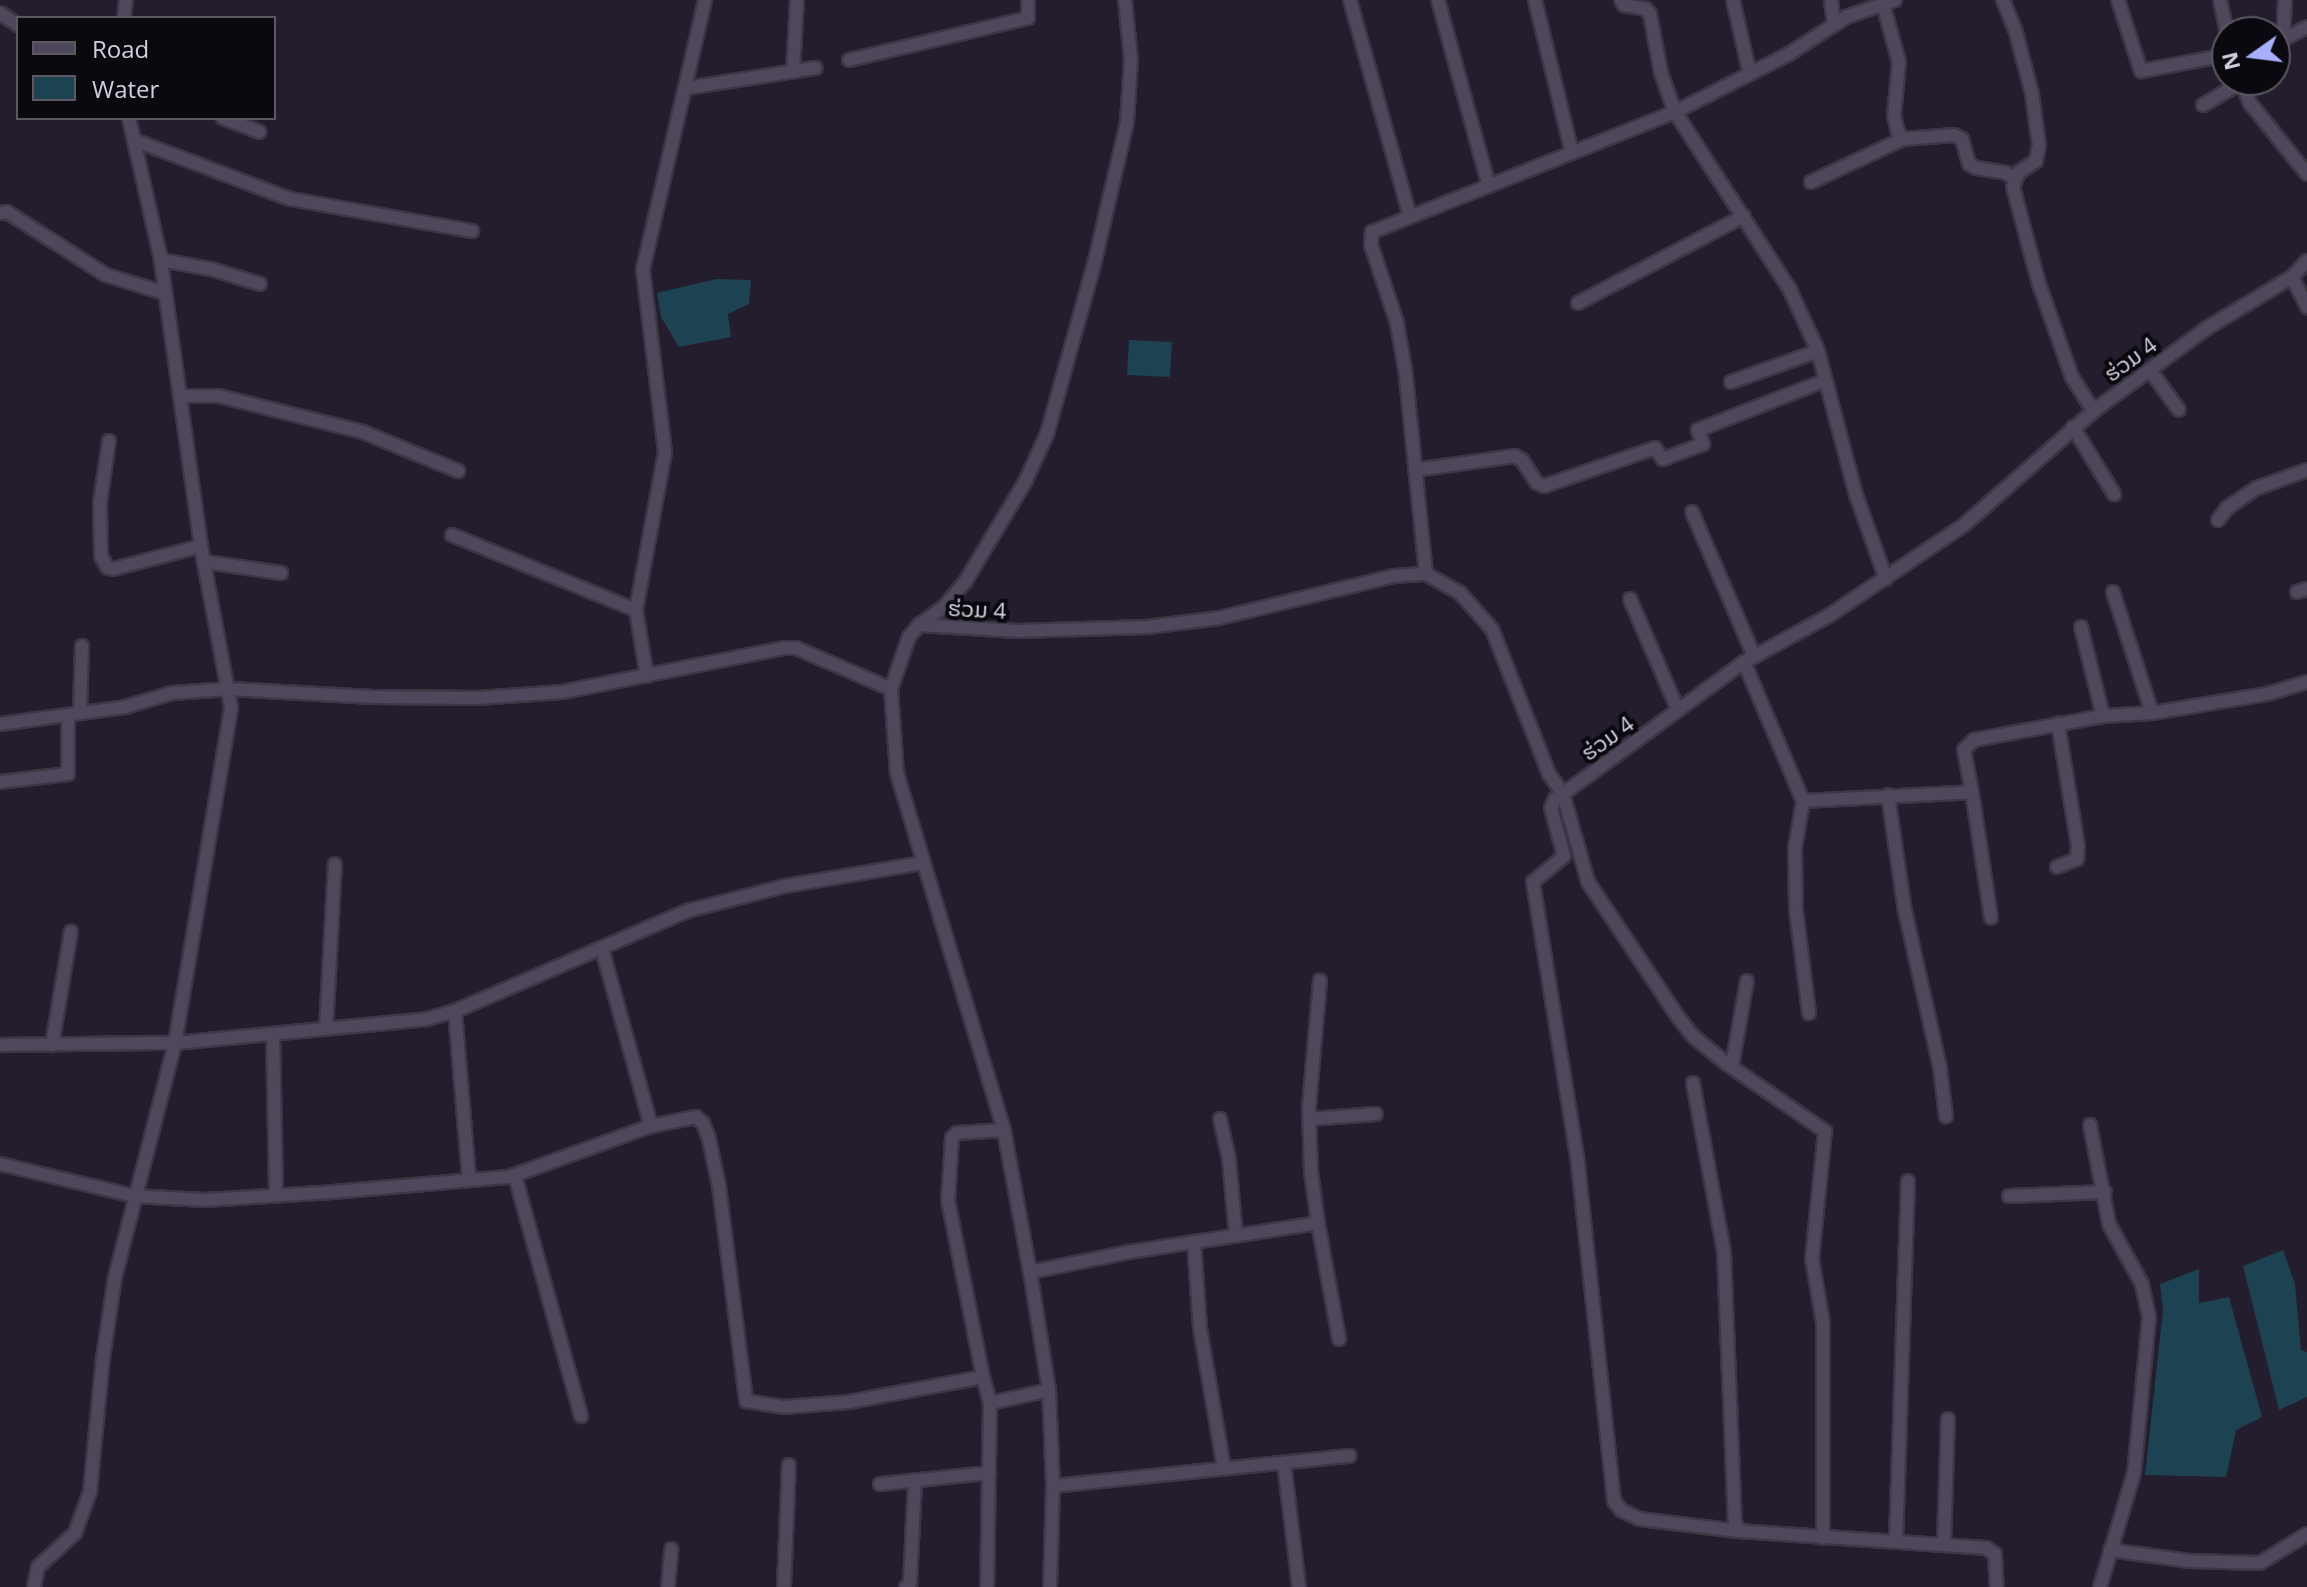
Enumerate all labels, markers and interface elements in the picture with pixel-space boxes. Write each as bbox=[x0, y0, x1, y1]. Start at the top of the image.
legend bbox=[16, 16, 276, 120]
north arrow bbox=[2211, 16, 2291, 96]
text: Road bbox=[92, 32, 149, 65]
text: N bbox=[2213, 49, 2246, 74]
text: Water bbox=[92, 72, 159, 105]
street label: ຮ່ວມ 4 bbox=[2099, 331, 2161, 387]
street label: ຮ່ວມ 4 bbox=[947, 594, 1007, 624]
street label: ຮ່ວມ 4 bbox=[1576, 710, 1638, 766]

